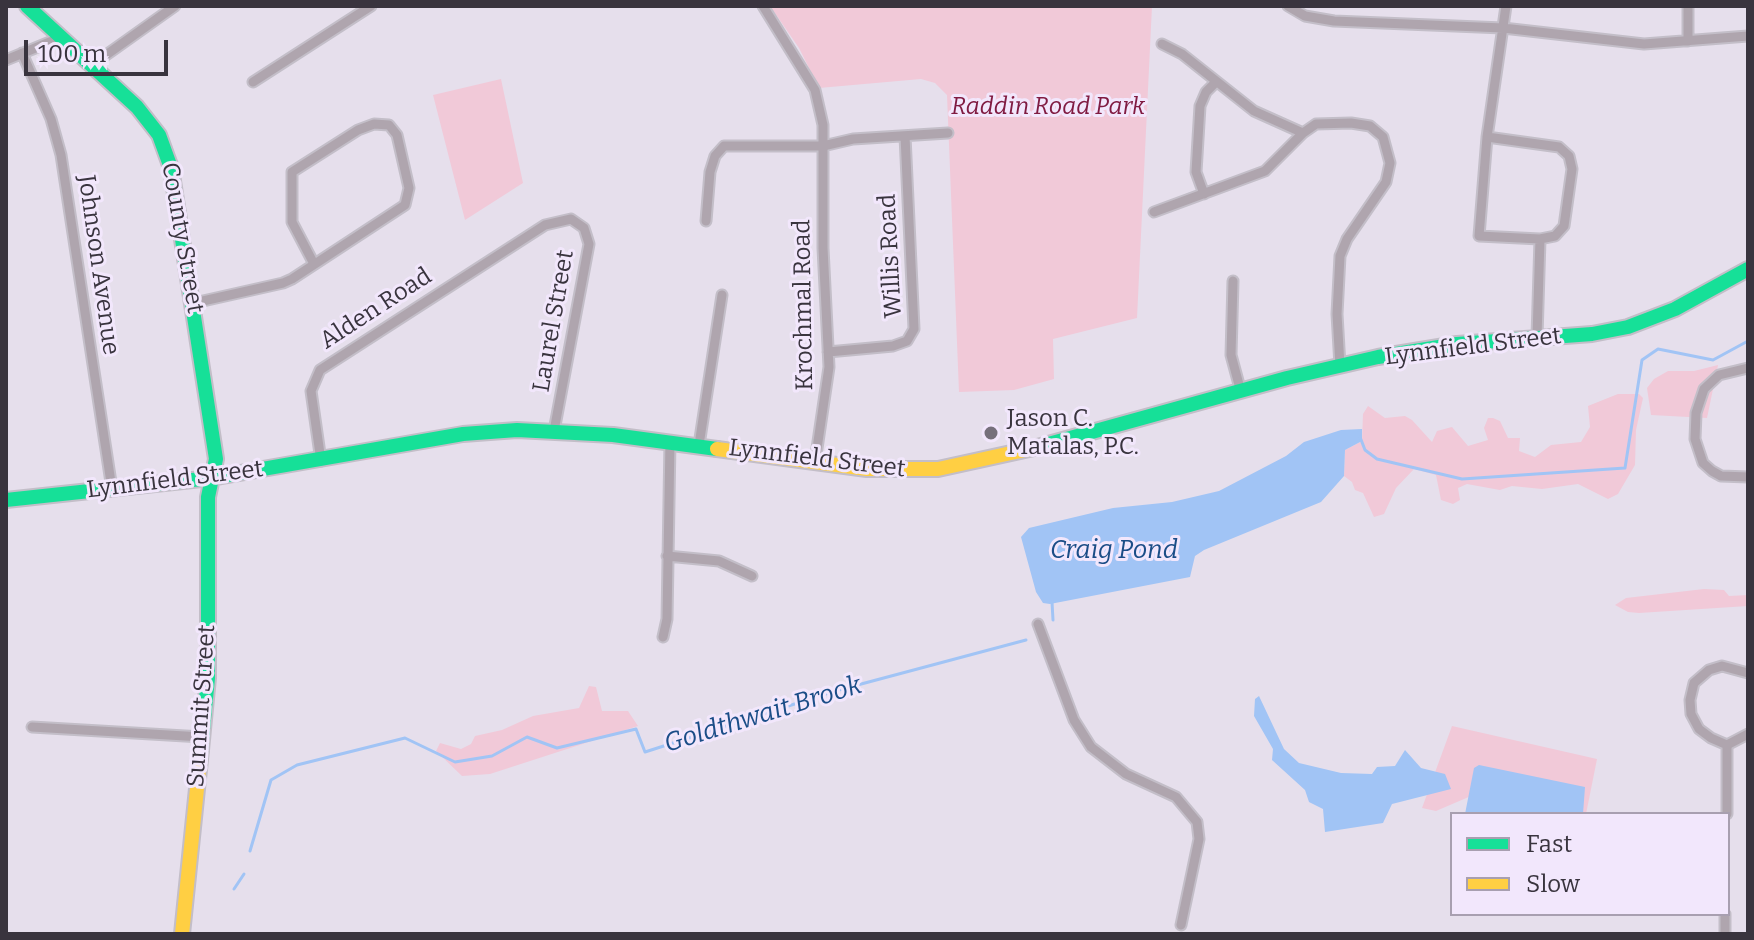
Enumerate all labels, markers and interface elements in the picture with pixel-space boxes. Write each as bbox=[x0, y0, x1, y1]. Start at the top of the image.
scale bar bbox=[28, 24, 172, 74]
text: 100 m bbox=[38, 40, 106, 68]
park label: Raddin Road Park bbox=[951, 93, 1145, 121]
street label: County Street bbox=[155, 160, 209, 316]
street label: Johnson Avenue bbox=[71, 173, 125, 357]
street label: Willis Road bbox=[873, 193, 909, 319]
street label: Krochmal Road bbox=[788, 219, 820, 391]
street label: Laurel Street bbox=[527, 248, 581, 394]
street label: Alden Road bbox=[315, 262, 437, 356]
street label: Lynnfield Street bbox=[1383, 322, 1563, 372]
place label: Jason C. Matalas, P.C. bbox=[1007, 405, 1139, 461]
marker: Jason C. Matalas, P.C. bbox=[982, 424, 1000, 442]
street label: Lynnfield Street bbox=[727, 434, 907, 484]
street label: Lynnfield Street bbox=[85, 455, 265, 505]
water label: Craig Pond bbox=[1050, 535, 1178, 567]
street label: Summit Street bbox=[182, 624, 222, 788]
water label: Goldthwait Brook bbox=[660, 670, 866, 760]
legend bbox=[1450, 812, 1730, 916]
text: Fast bbox=[1526, 830, 1572, 858]
text: Slow bbox=[1526, 870, 1580, 898]

